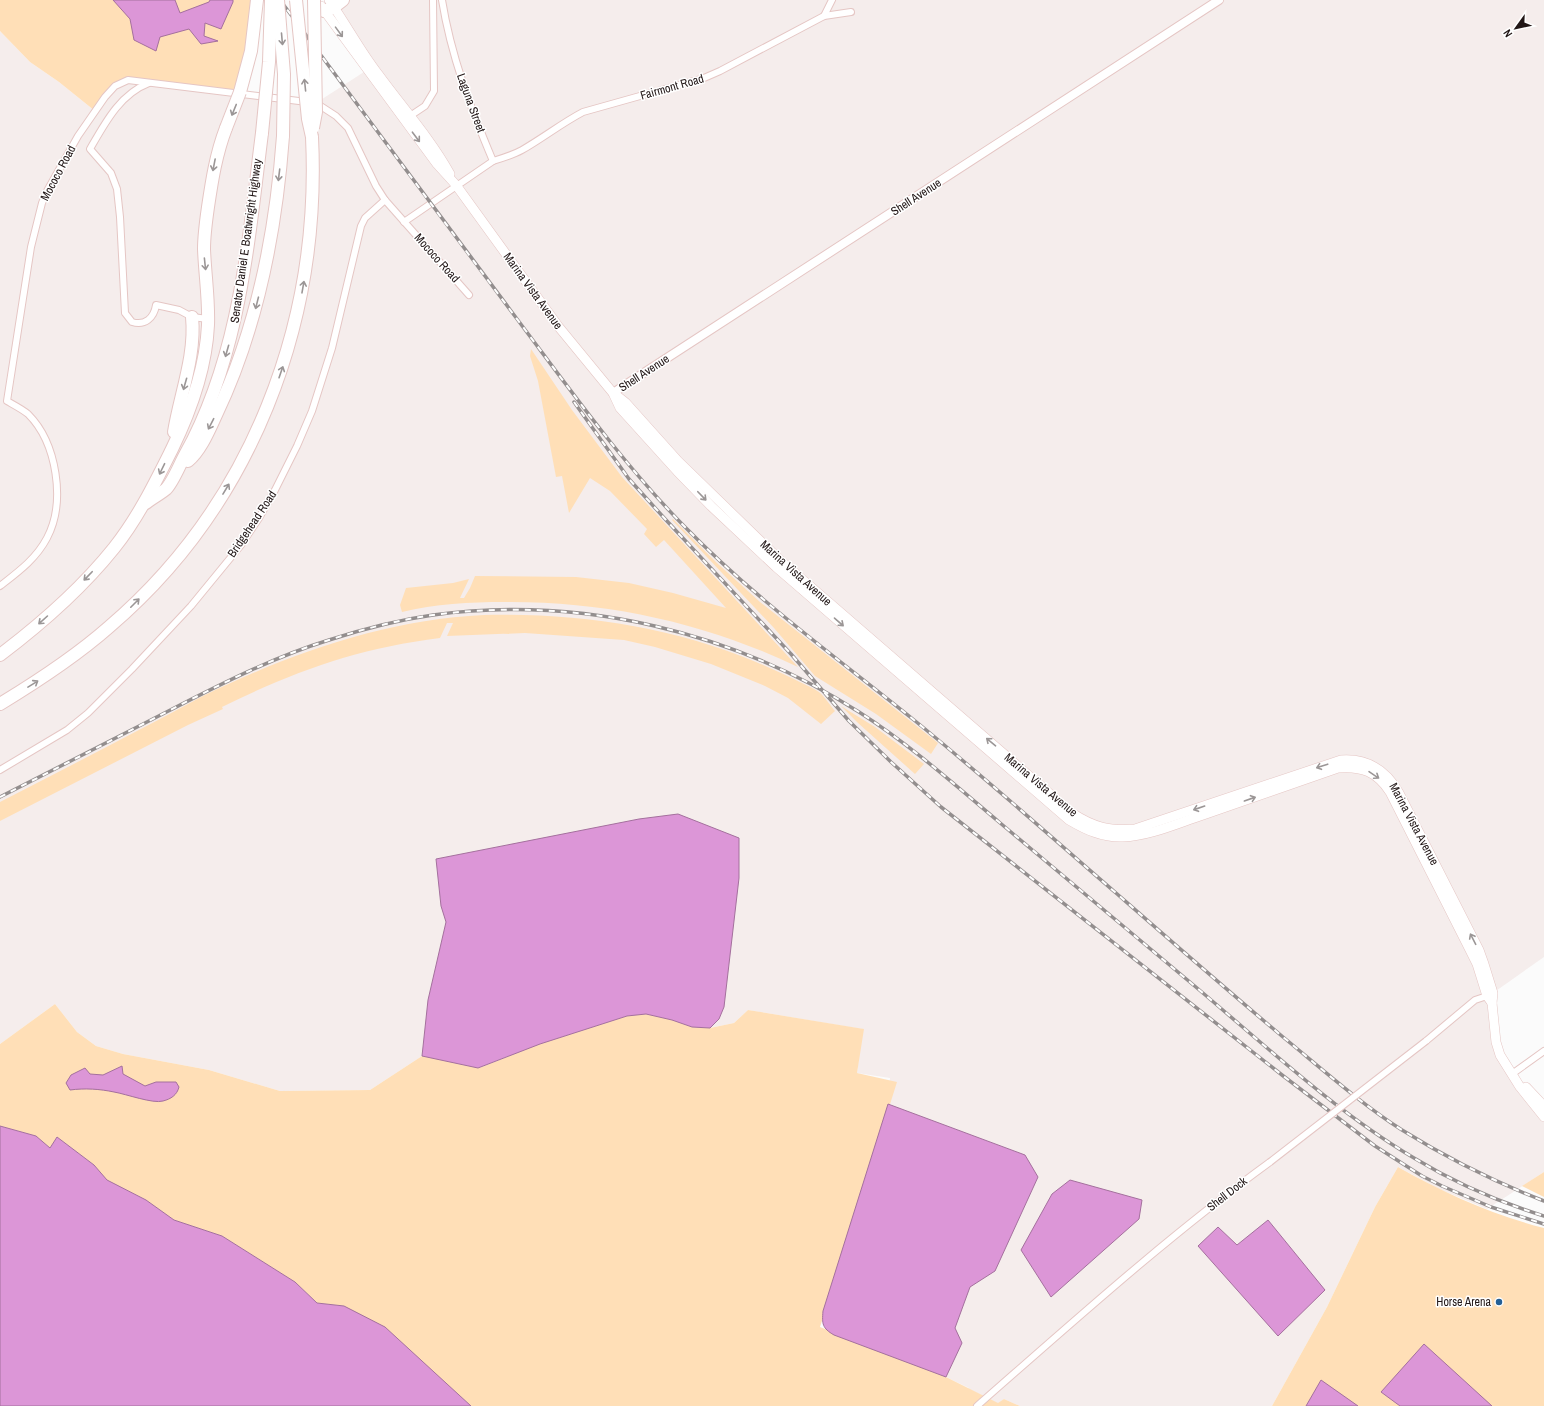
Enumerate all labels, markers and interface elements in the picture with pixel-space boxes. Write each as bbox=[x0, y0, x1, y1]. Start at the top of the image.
north arrow bbox=[1496, 8, 1536, 48]
one-way arrow bbox=[335, 26, 343, 37]
text: N bbox=[1500, 27, 1515, 40]
one-way arrow bbox=[278, 32, 286, 45]
street label: Fairmont Road bbox=[638, 70, 706, 104]
street label: Laguna Street bbox=[453, 71, 489, 135]
one-way arrow bbox=[301, 78, 309, 91]
one-way arrow bbox=[229, 104, 237, 116]
one-way arrow bbox=[412, 131, 420, 142]
street label: Mococo Road bbox=[37, 142, 79, 204]
one-way arrow bbox=[210, 158, 218, 171]
street label: Senator Daniel E Boatwright Highway bbox=[227, 158, 265, 324]
one-way arrow bbox=[275, 168, 283, 181]
street label: Shell Avenue bbox=[888, 175, 944, 219]
street label: Mococo Road bbox=[411, 230, 463, 286]
street label: Marina Vista Avenue bbox=[500, 249, 566, 333]
one-way arrow bbox=[201, 257, 209, 270]
one-way arrow bbox=[299, 281, 307, 294]
one-way arrow bbox=[253, 296, 261, 309]
one-way arrow bbox=[223, 344, 230, 357]
street label: Shell Avenue bbox=[616, 351, 672, 395]
one-way arrow bbox=[277, 366, 285, 378]
one-way arrow bbox=[181, 377, 188, 390]
one-way arrow bbox=[207, 418, 214, 430]
one-way arrow bbox=[158, 463, 165, 475]
one-way arrow bbox=[222, 483, 230, 495]
street label: Bridgehead Road bbox=[224, 488, 280, 560]
one-way arrow bbox=[698, 491, 707, 502]
street label: Marina Vista Avenue bbox=[757, 537, 835, 609]
one-way arrow bbox=[84, 571, 93, 581]
one-way arrow bbox=[130, 598, 140, 608]
one-way arrow bbox=[38, 615, 49, 624]
one-way arrow bbox=[834, 618, 845, 627]
one-way arrow bbox=[27, 679, 39, 687]
one-way arrow bbox=[985, 737, 996, 746]
street label: Marina Vista Avenue bbox=[1001, 750, 1081, 820]
one-way arrow bbox=[1315, 763, 1328, 770]
one-way arrow bbox=[1368, 771, 1379, 779]
street label: Marina Vista Avenue bbox=[1386, 780, 1442, 868]
one-way arrow bbox=[1244, 794, 1256, 802]
one-way arrow bbox=[1193, 804, 1205, 812]
one-way arrow bbox=[1469, 934, 1476, 946]
street label: Shell Dock bbox=[1204, 1173, 1251, 1215]
place label: Horse Arena bbox=[1436, 1294, 1492, 1310]
marker: Horse Arena bbox=[1494, 1297, 1504, 1307]

